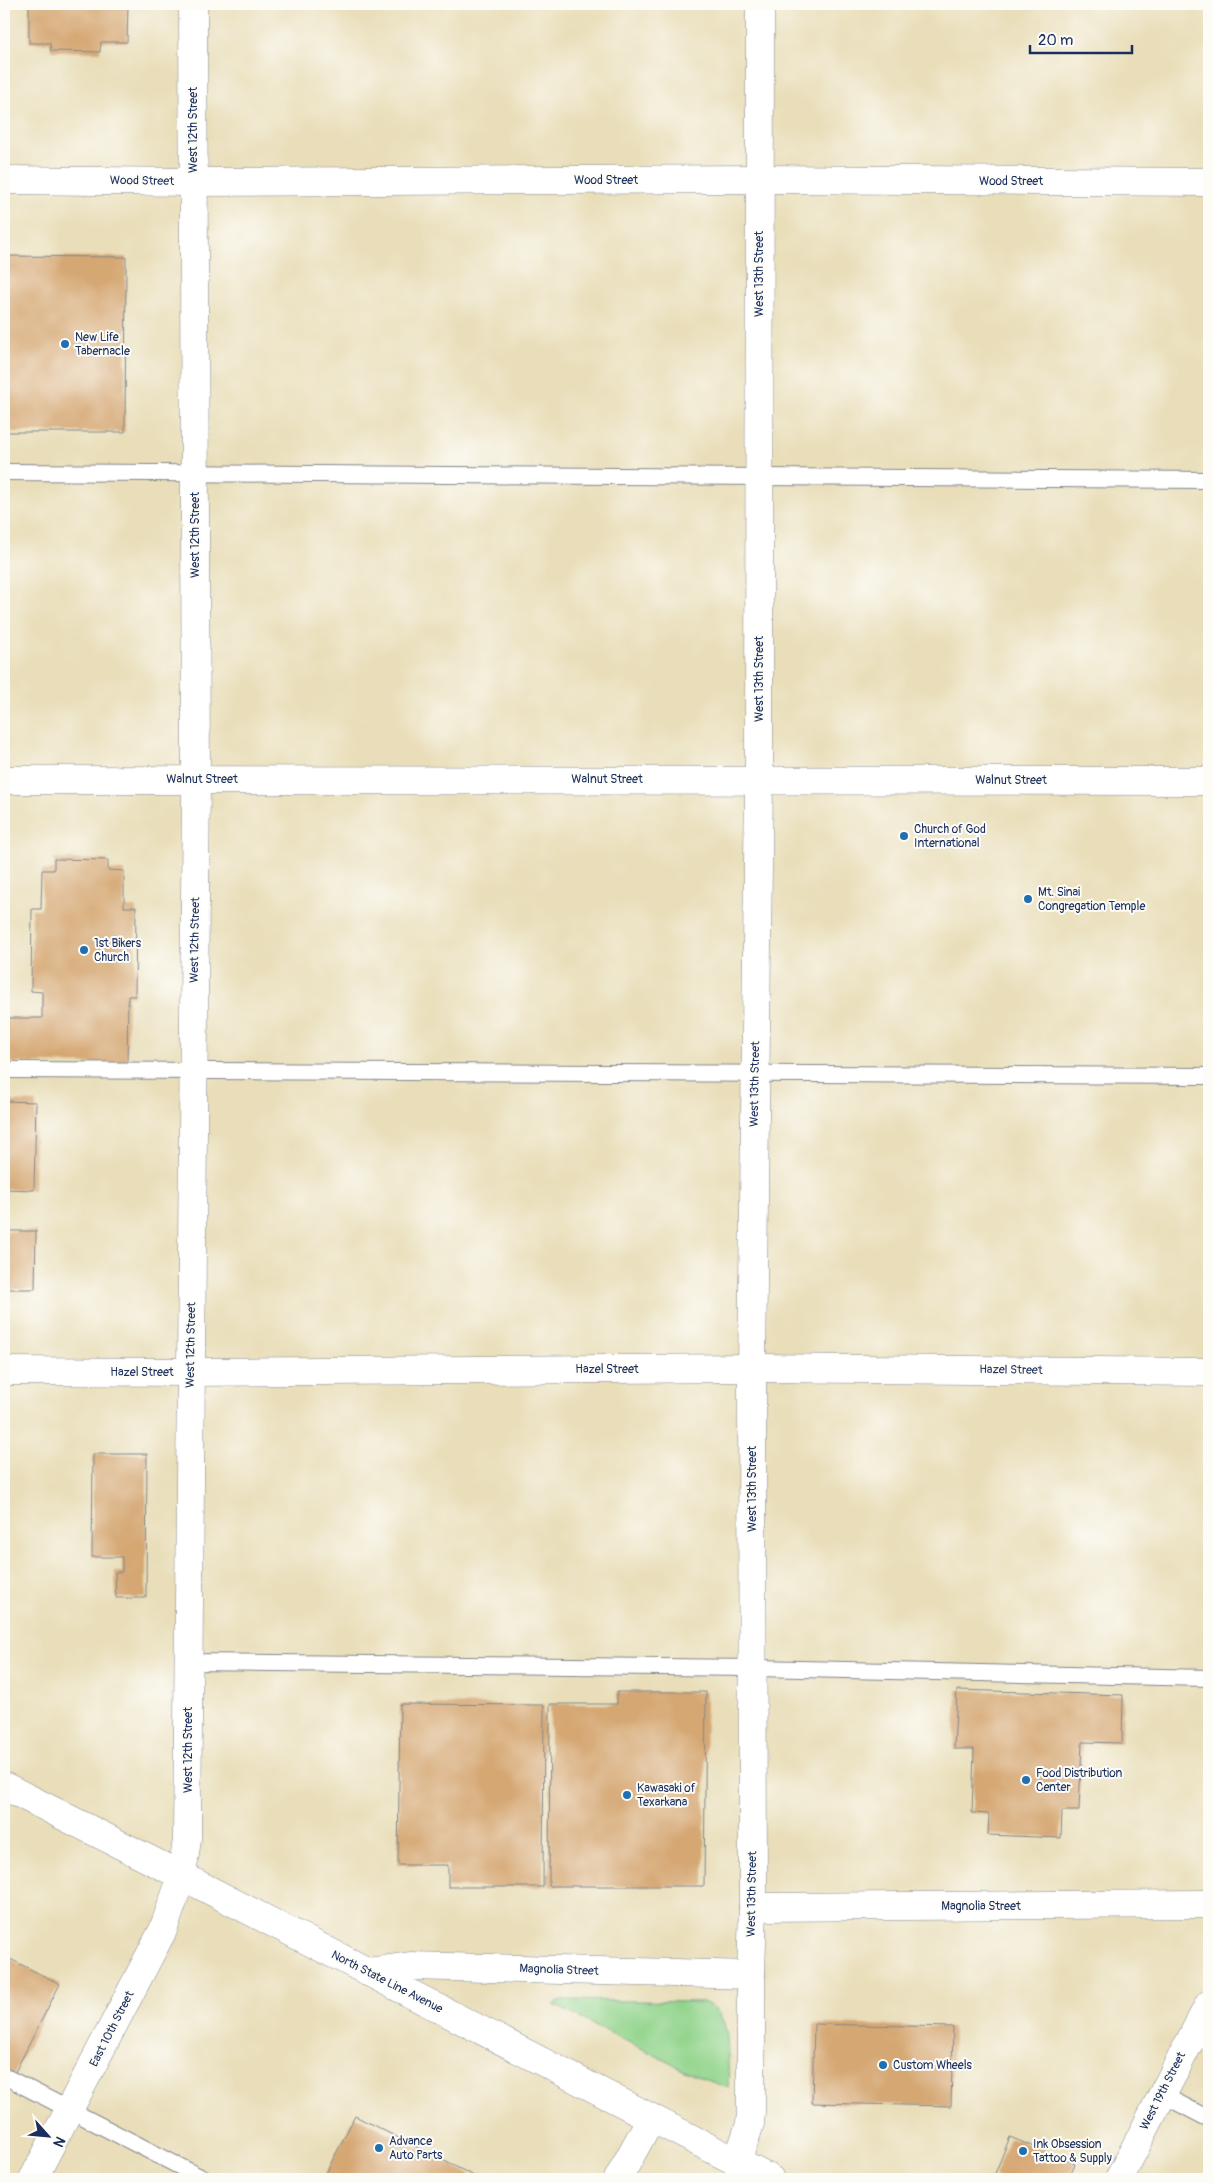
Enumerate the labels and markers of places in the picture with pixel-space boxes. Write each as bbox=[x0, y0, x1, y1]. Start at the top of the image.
place label: New Life Tabernacle bbox=[75, 330, 130, 359]
marker: New Life Tabernacle bbox=[59, 338, 71, 350]
place label: Church of God International bbox=[914, 822, 986, 851]
marker: Church of God International bbox=[898, 830, 910, 842]
place label: Mt. Sinai Congregation Temple bbox=[1038, 885, 1145, 914]
marker: Mt. Sinai Congregation Temple bbox=[1022, 893, 1034, 905]
place label: 1st Bikers Church bbox=[94, 936, 142, 965]
marker: 1st Bikers Church bbox=[78, 944, 90, 956]
place label: Food Distribution Center bbox=[1036, 1766, 1123, 1795]
marker: Food Distribution Center bbox=[1020, 1774, 1032, 1786]
place label: Kawasaki of Texarkana bbox=[637, 1781, 696, 1810]
marker: Kawasaki of Texarkana bbox=[621, 1789, 633, 1801]
place label: Custom Wheels bbox=[893, 2058, 973, 2073]
marker: Custom Wheels bbox=[877, 2059, 889, 2071]
place label: Advance Auto Parts bbox=[389, 2134, 443, 2163]
place label: Ink Obsession Tattoo & Supply bbox=[1033, 2137, 1112, 2166]
marker: Advance Auto Parts bbox=[373, 2142, 385, 2154]
marker: Ink Obsession Tattoo & Supply bbox=[1017, 2145, 1029, 2157]

